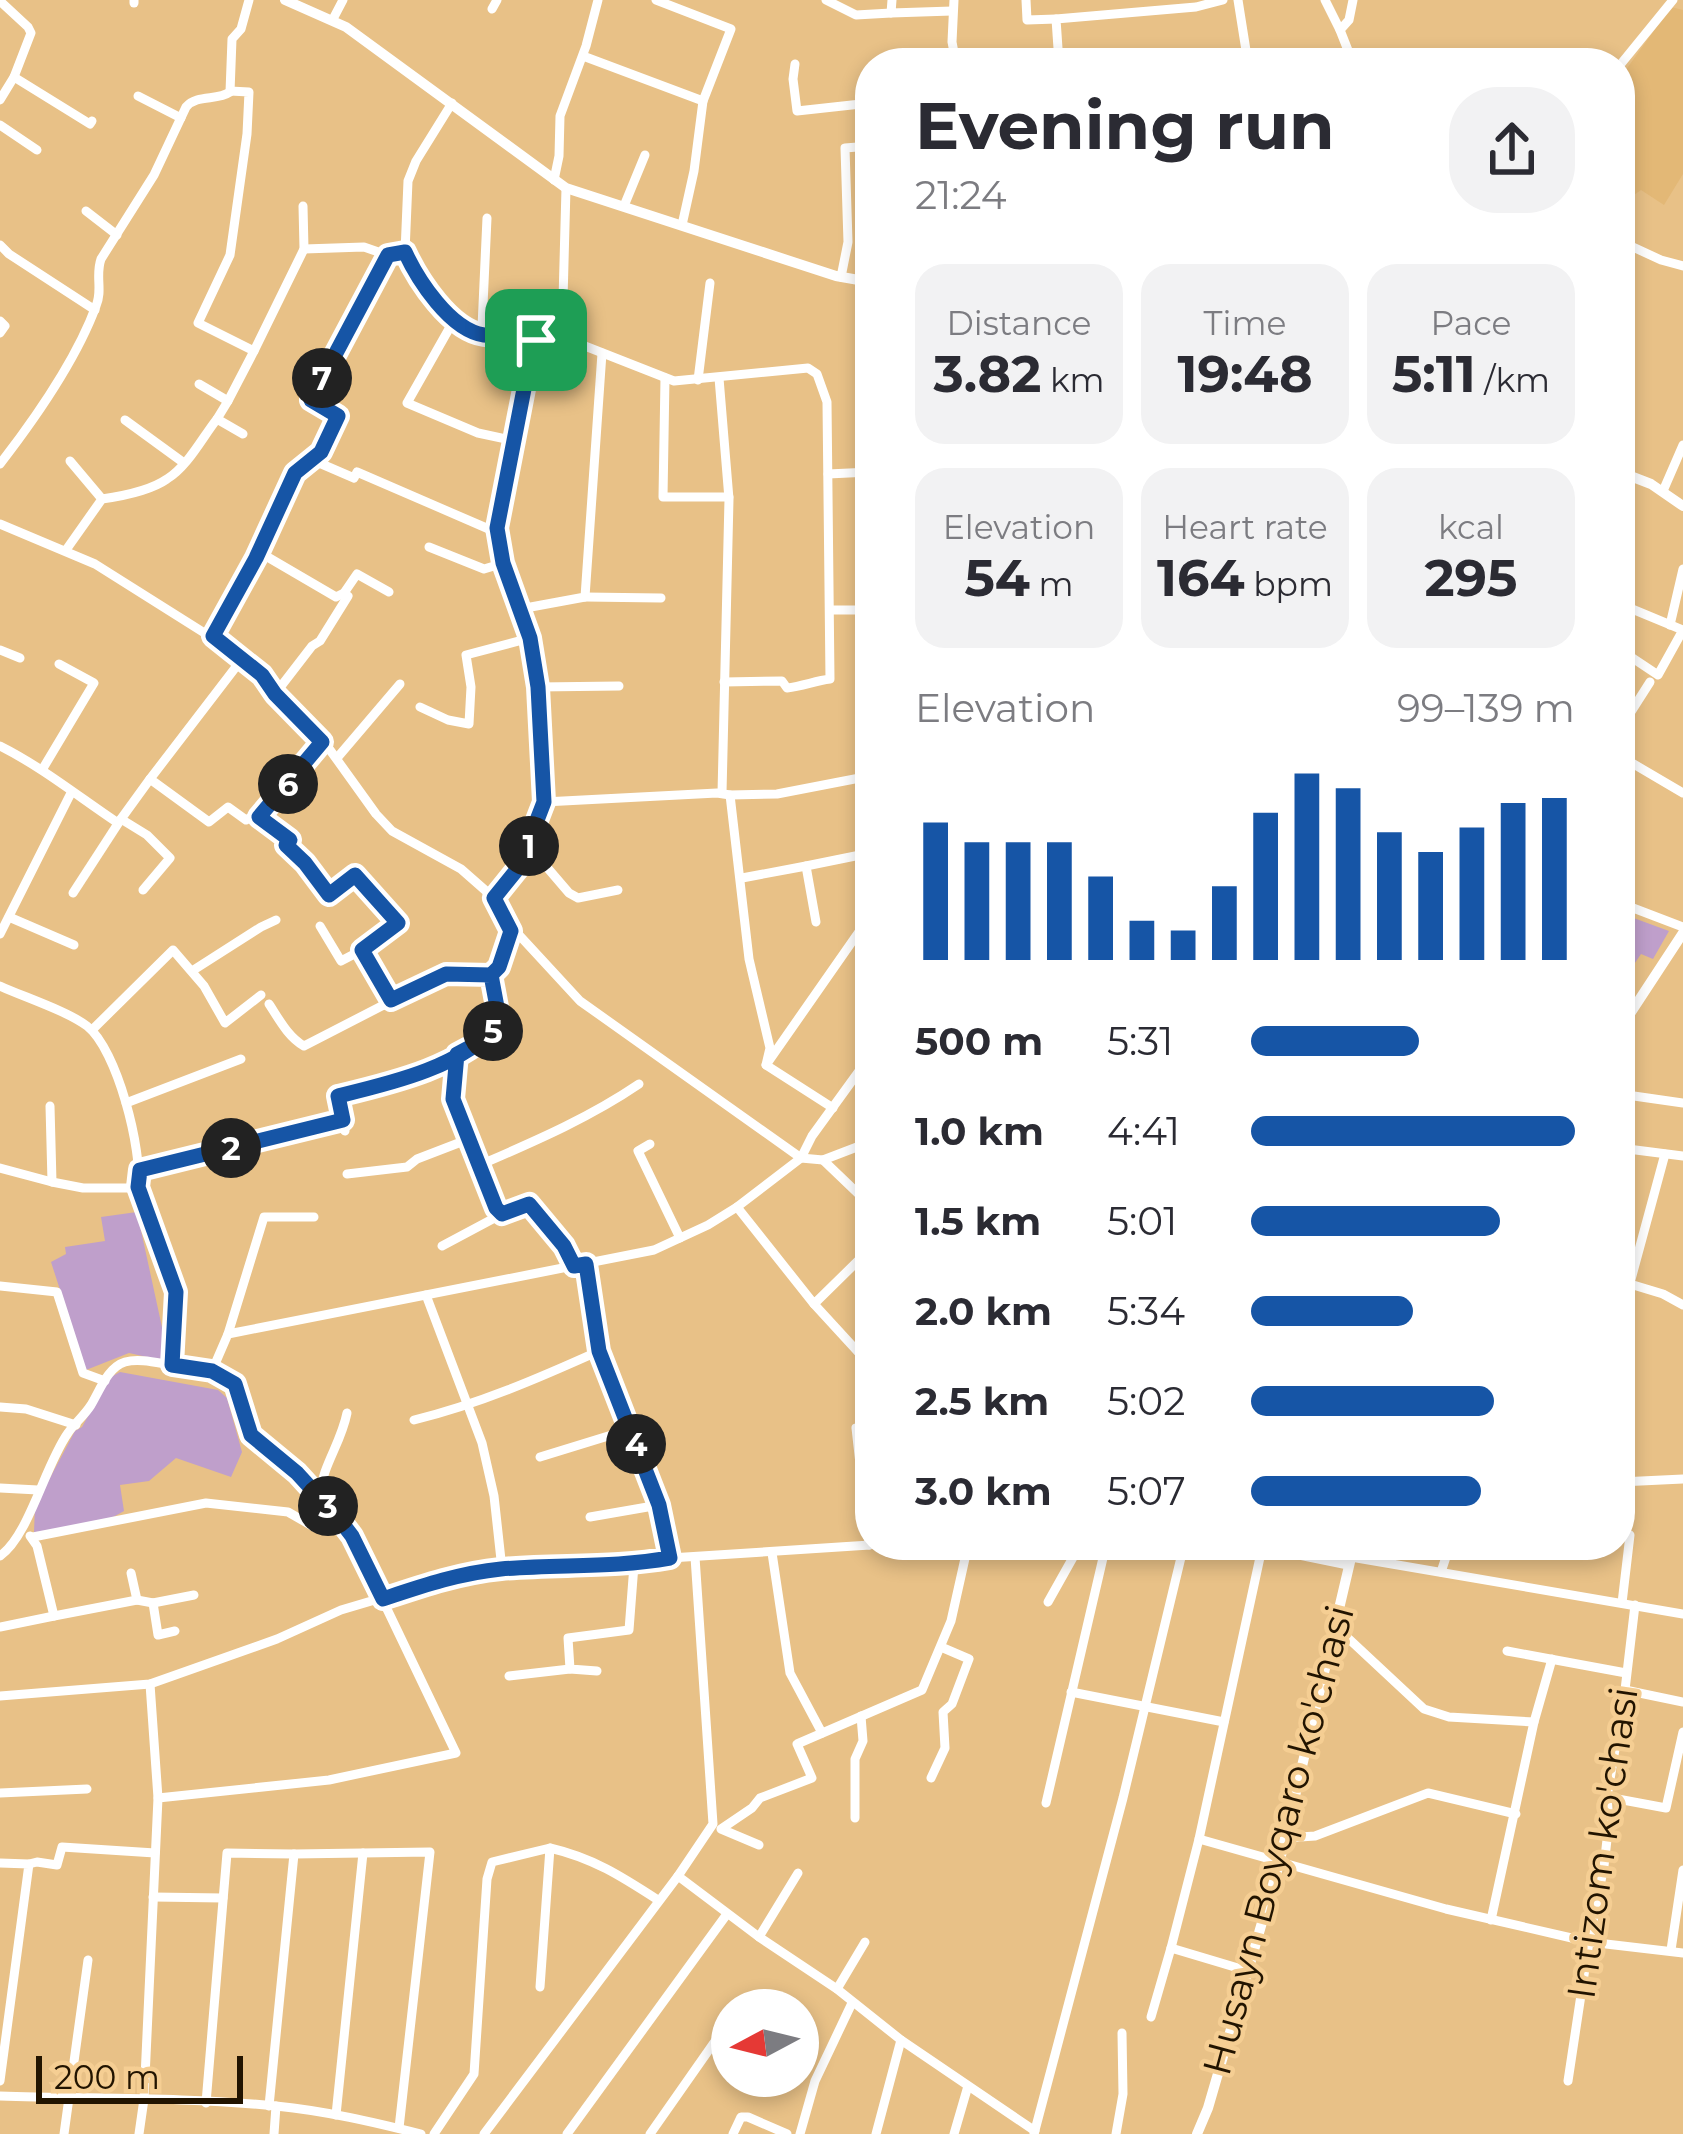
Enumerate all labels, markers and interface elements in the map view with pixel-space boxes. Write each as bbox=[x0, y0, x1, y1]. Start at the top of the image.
text: Evening run bbox=[915, 85, 1335, 166]
button: share bbox=[1449, 87, 1575, 213]
text: 21:24 bbox=[915, 171, 1007, 219]
pin bbox=[485, 289, 587, 391]
text: Distance bbox=[947, 303, 1091, 343]
text: Time bbox=[1204, 303, 1286, 343]
text: Pace bbox=[1431, 303, 1511, 343]
icon: arrive bbox=[503, 307, 569, 373]
text: 3.82 bbox=[934, 343, 1041, 405]
text: 19:48 bbox=[1177, 343, 1313, 405]
text: 5:11 bbox=[1392, 343, 1476, 405]
pin: 7 bbox=[292, 348, 352, 408]
text: 7 bbox=[312, 358, 332, 398]
text: km bbox=[1041, 360, 1104, 400]
text: /km bbox=[1476, 360, 1550, 400]
text: Elevation bbox=[943, 507, 1095, 547]
text: Heart rate bbox=[1162, 507, 1328, 547]
text: kcal bbox=[1438, 507, 1504, 547]
text: 54 bbox=[964, 547, 1030, 609]
text: 164 bbox=[1157, 547, 1245, 609]
text: 295 bbox=[1425, 547, 1517, 609]
text: m bbox=[1030, 564, 1074, 604]
text: bpm bbox=[1245, 564, 1333, 604]
text: Elevation bbox=[915, 684, 1095, 732]
text: 99–139 m bbox=[1397, 684, 1575, 732]
pin: 6 bbox=[258, 754, 318, 814]
text: 6 bbox=[277, 764, 299, 804]
pin: 1 bbox=[499, 816, 559, 876]
text: 1 bbox=[523, 826, 535, 866]
pin: 5 bbox=[463, 1001, 523, 1061]
text: 5 bbox=[483, 1011, 503, 1051]
text: 500 m bbox=[915, 1017, 1043, 1065]
text: 5:31 bbox=[1107, 1017, 1173, 1065]
text: 1.0 km bbox=[915, 1107, 1044, 1155]
text: 4:41 bbox=[1107, 1107, 1180, 1155]
pin: 2 bbox=[201, 1118, 261, 1178]
text: 2 bbox=[221, 1128, 241, 1168]
text: 1.5 km bbox=[915, 1197, 1041, 1245]
text: 5:01 bbox=[1107, 1197, 1177, 1245]
text: 2.0 km bbox=[915, 1287, 1052, 1335]
text: 5:34 bbox=[1107, 1287, 1185, 1335]
text: 2.5 km bbox=[915, 1377, 1049, 1425]
text: 5:02 bbox=[1107, 1377, 1185, 1425]
pin: 4 bbox=[606, 1414, 666, 1474]
text: 4 bbox=[625, 1424, 647, 1464]
text: 3.0 km bbox=[915, 1467, 1052, 1515]
text: 5:07 bbox=[1107, 1467, 1186, 1515]
pin: 3 bbox=[298, 1476, 358, 1536]
text: 3 bbox=[318, 1486, 338, 1526]
street label: Husayn Boyqaro ko'chasi bbox=[1192, 1600, 1364, 2080]
street label: Intizom ko'chasi bbox=[1556, 1684, 1648, 2002]
north arrow bbox=[711, 1989, 819, 2097]
map controls bbox=[711, 1989, 819, 2097]
scale bar bbox=[36, 2050, 243, 2103]
text: 200 m bbox=[54, 2057, 160, 2097]

